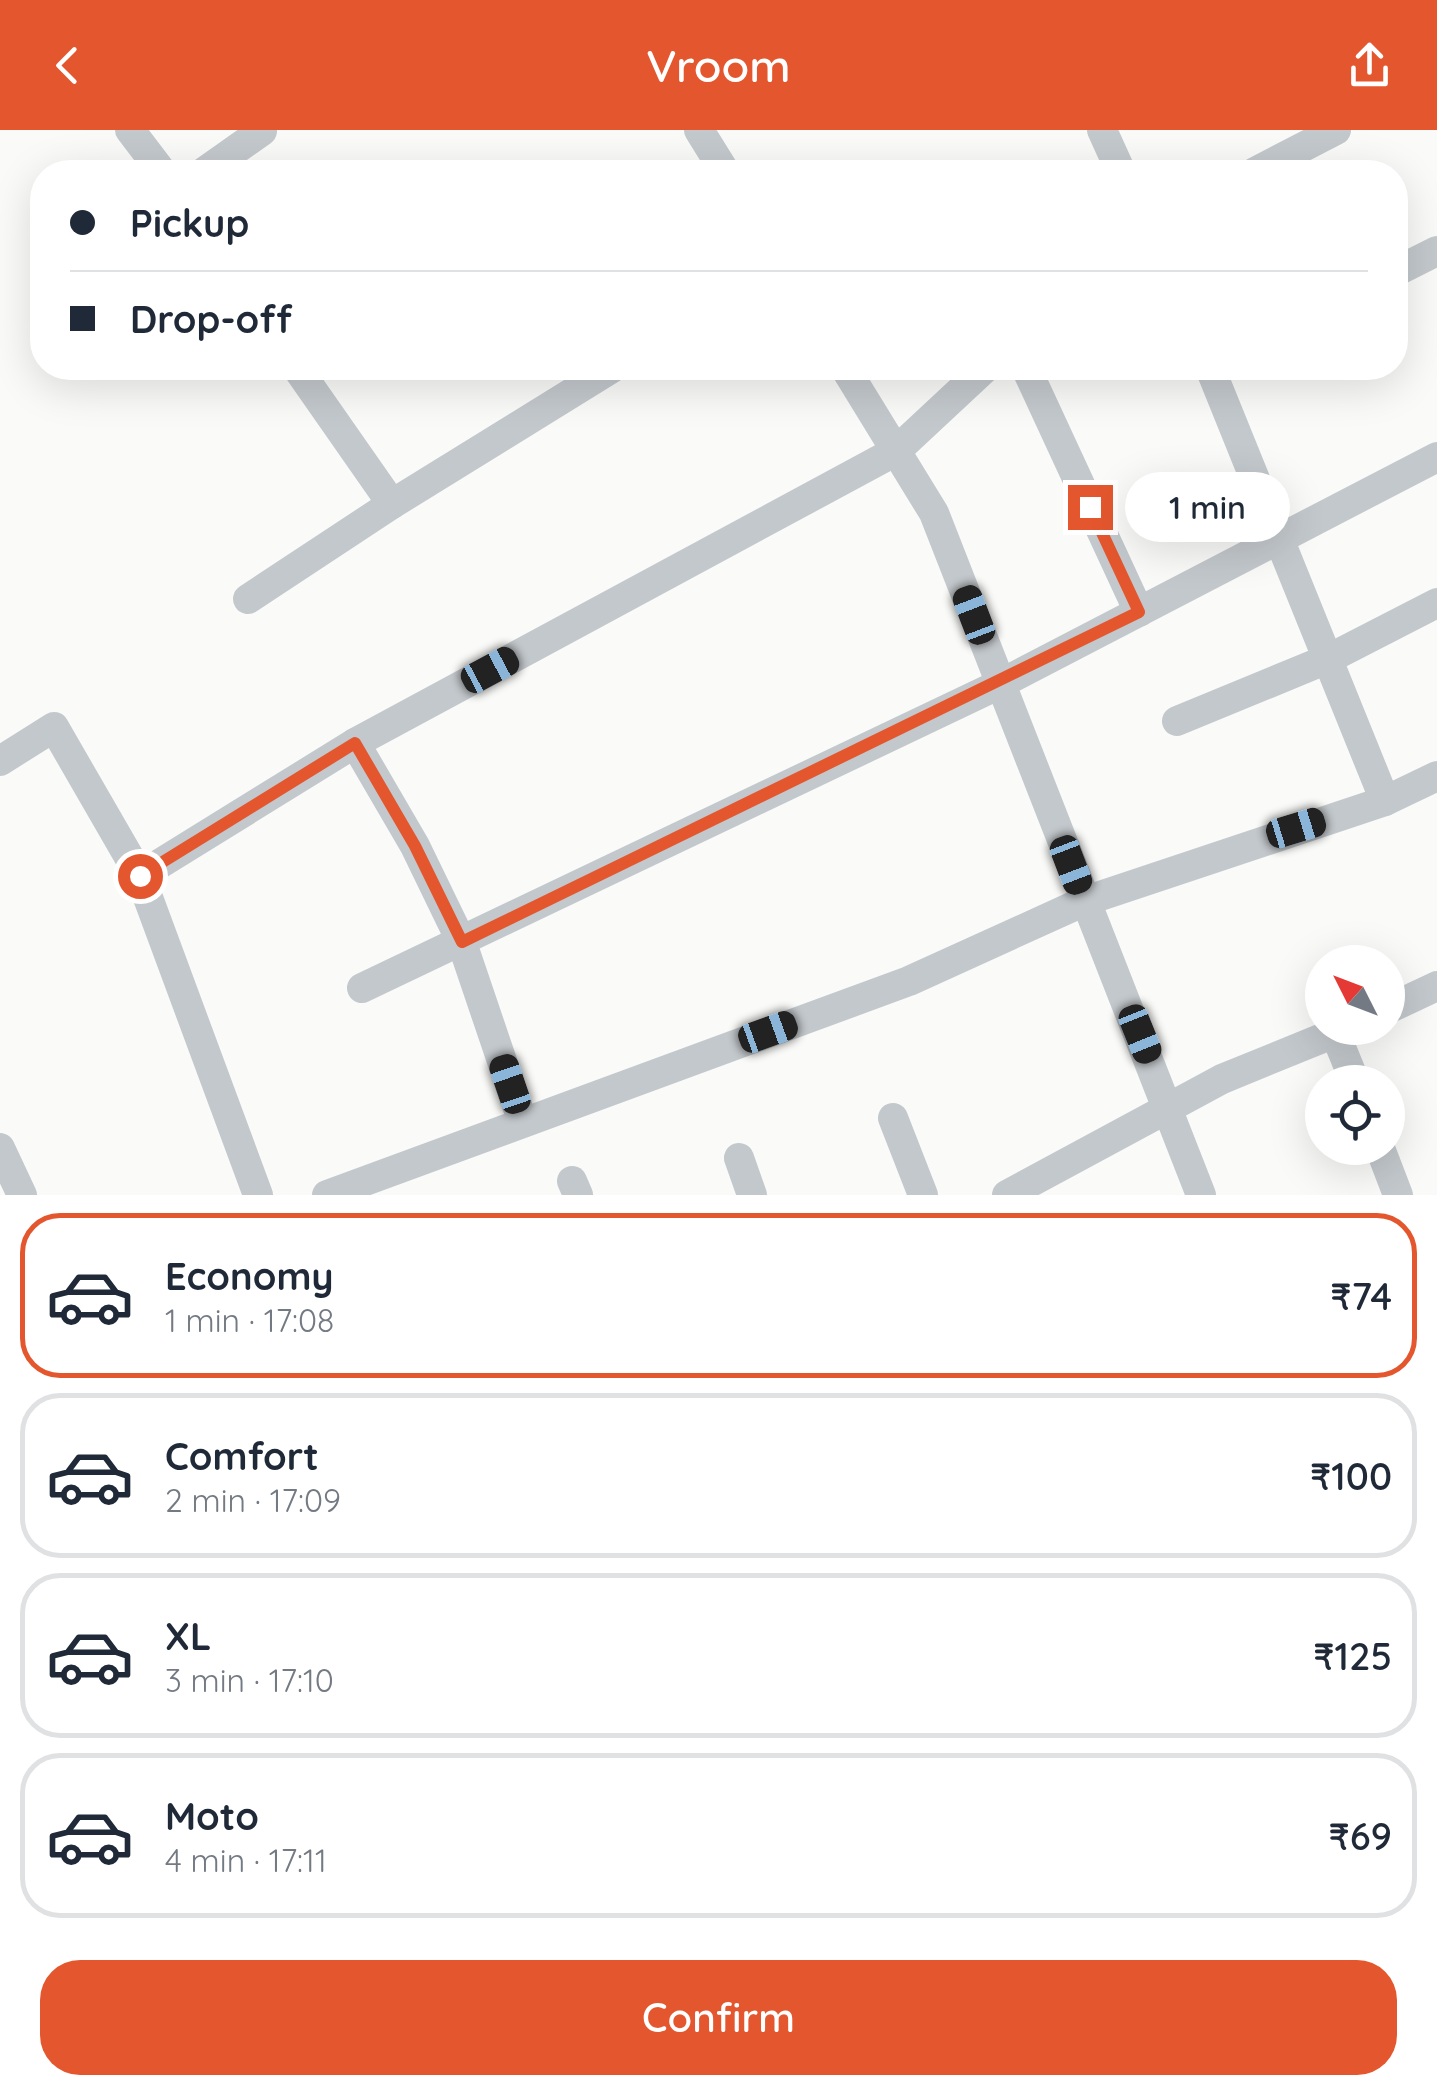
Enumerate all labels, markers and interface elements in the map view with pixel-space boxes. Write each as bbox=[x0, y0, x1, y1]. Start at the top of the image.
text: Vroom bbox=[646, 37, 791, 93]
icon: back bbox=[40, 38, 95, 93]
icon: share bbox=[1342, 38, 1397, 93]
text: Pickup bbox=[130, 199, 249, 247]
text: Drop-off bbox=[130, 295, 292, 343]
callout: 1 min bbox=[1125, 472, 1290, 542]
route end bbox=[1068, 485, 1113, 530]
text: 1 min bbox=[1169, 487, 1246, 527]
car bbox=[949, 582, 999, 648]
car bbox=[456, 643, 524, 697]
car bbox=[1263, 805, 1329, 851]
car bbox=[1046, 832, 1096, 898]
route start bbox=[118, 854, 163, 899]
north arrow bbox=[1305, 945, 1405, 1045]
map controls bbox=[1305, 945, 1405, 1165]
car bbox=[1115, 1001, 1165, 1067]
car bbox=[735, 1008, 801, 1056]
car bbox=[486, 1051, 534, 1117]
button: locate bbox=[1305, 1065, 1405, 1165]
icon: car bbox=[45, 1251, 135, 1341]
text: Economy bbox=[165, 1252, 334, 1300]
text: ₹74 bbox=[1330, 1272, 1392, 1320]
text: 1 min · 17:08 bbox=[165, 1300, 334, 1340]
icon: car bbox=[45, 1431, 135, 1521]
text: Comfort bbox=[165, 1432, 319, 1480]
text: ₹100 bbox=[1310, 1452, 1392, 1500]
text: 2 min · 17:09 bbox=[165, 1480, 341, 1520]
icon: car bbox=[45, 1611, 135, 1701]
text: XL bbox=[165, 1612, 211, 1660]
text: ₹125 bbox=[1313, 1632, 1392, 1680]
text: 3 min · 17:10 bbox=[165, 1660, 334, 1700]
icon: car bbox=[45, 1791, 135, 1881]
text: Moto bbox=[165, 1792, 259, 1840]
text: ₹69 bbox=[1329, 1812, 1392, 1860]
text: 4 min · 17:11 bbox=[165, 1840, 327, 1880]
button: Confirm bbox=[40, 1960, 1397, 2075]

